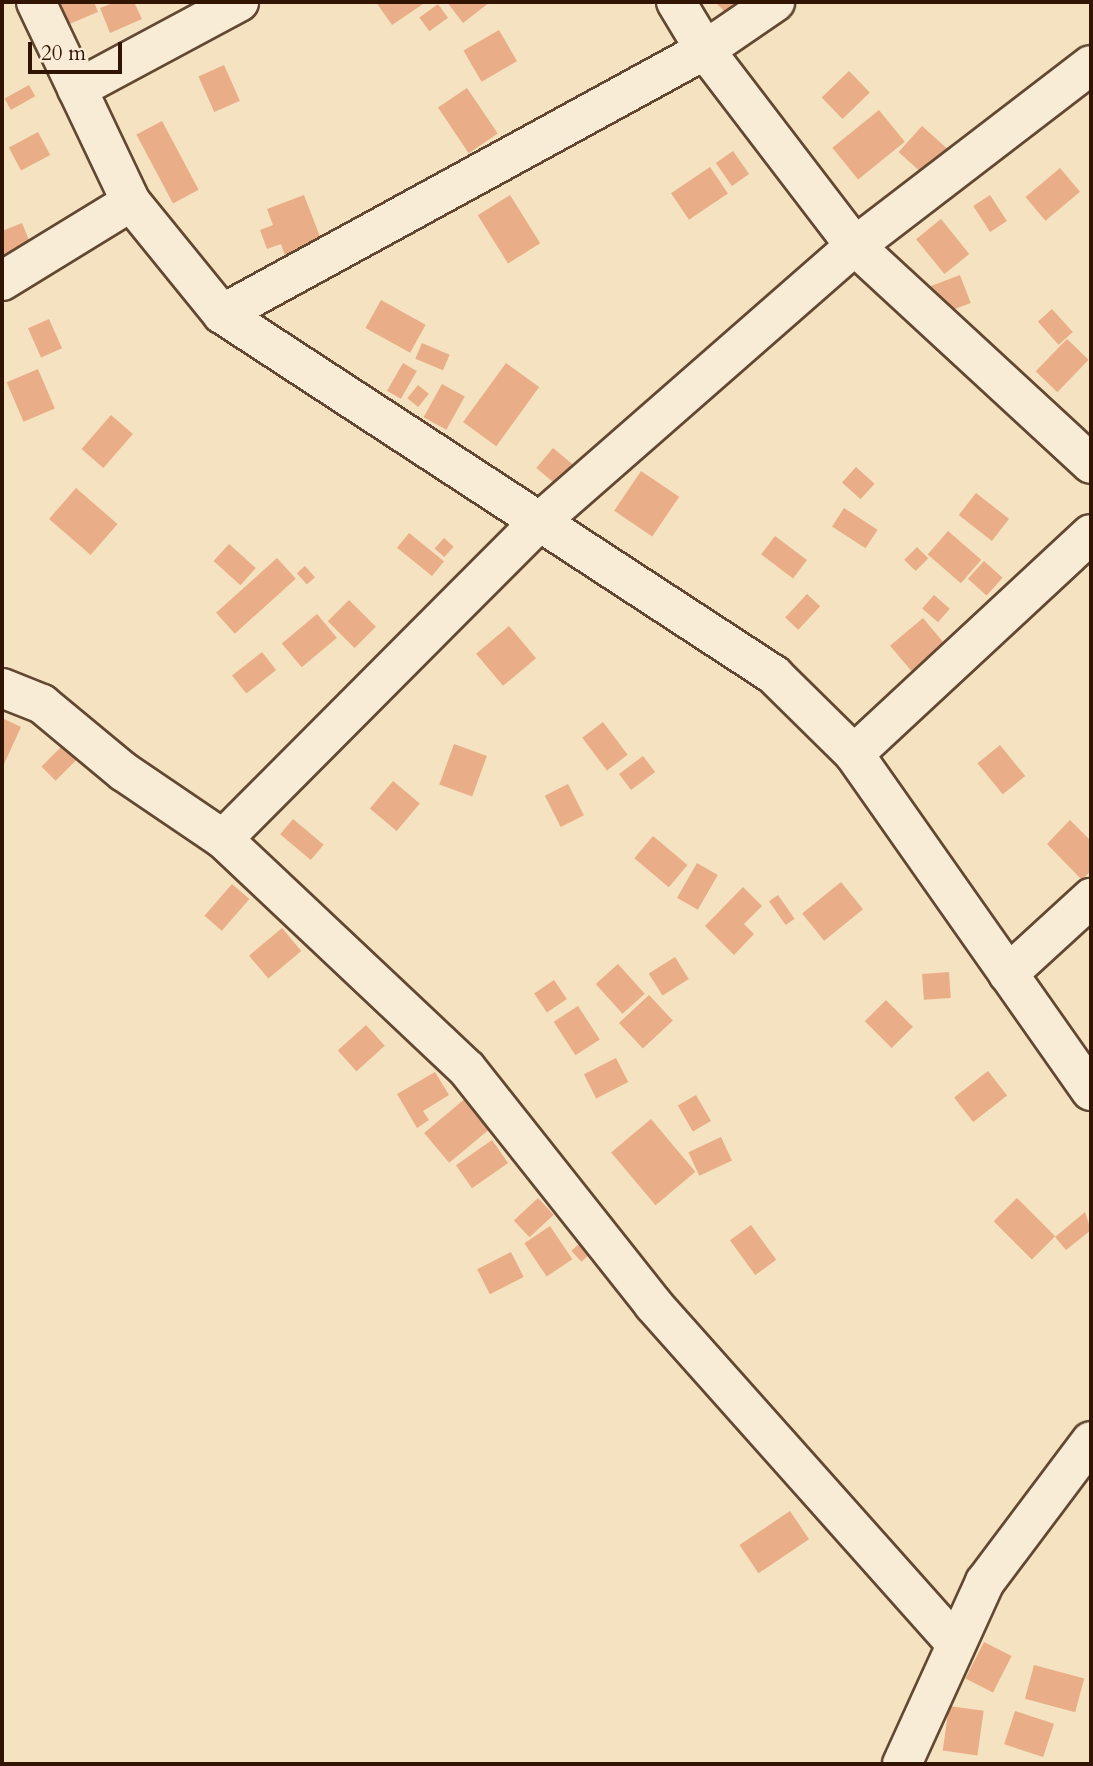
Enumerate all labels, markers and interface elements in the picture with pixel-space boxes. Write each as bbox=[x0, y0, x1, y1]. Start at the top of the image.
scale bar bbox=[32, 28, 126, 72]
text: 20 m bbox=[41, 39, 86, 68]

